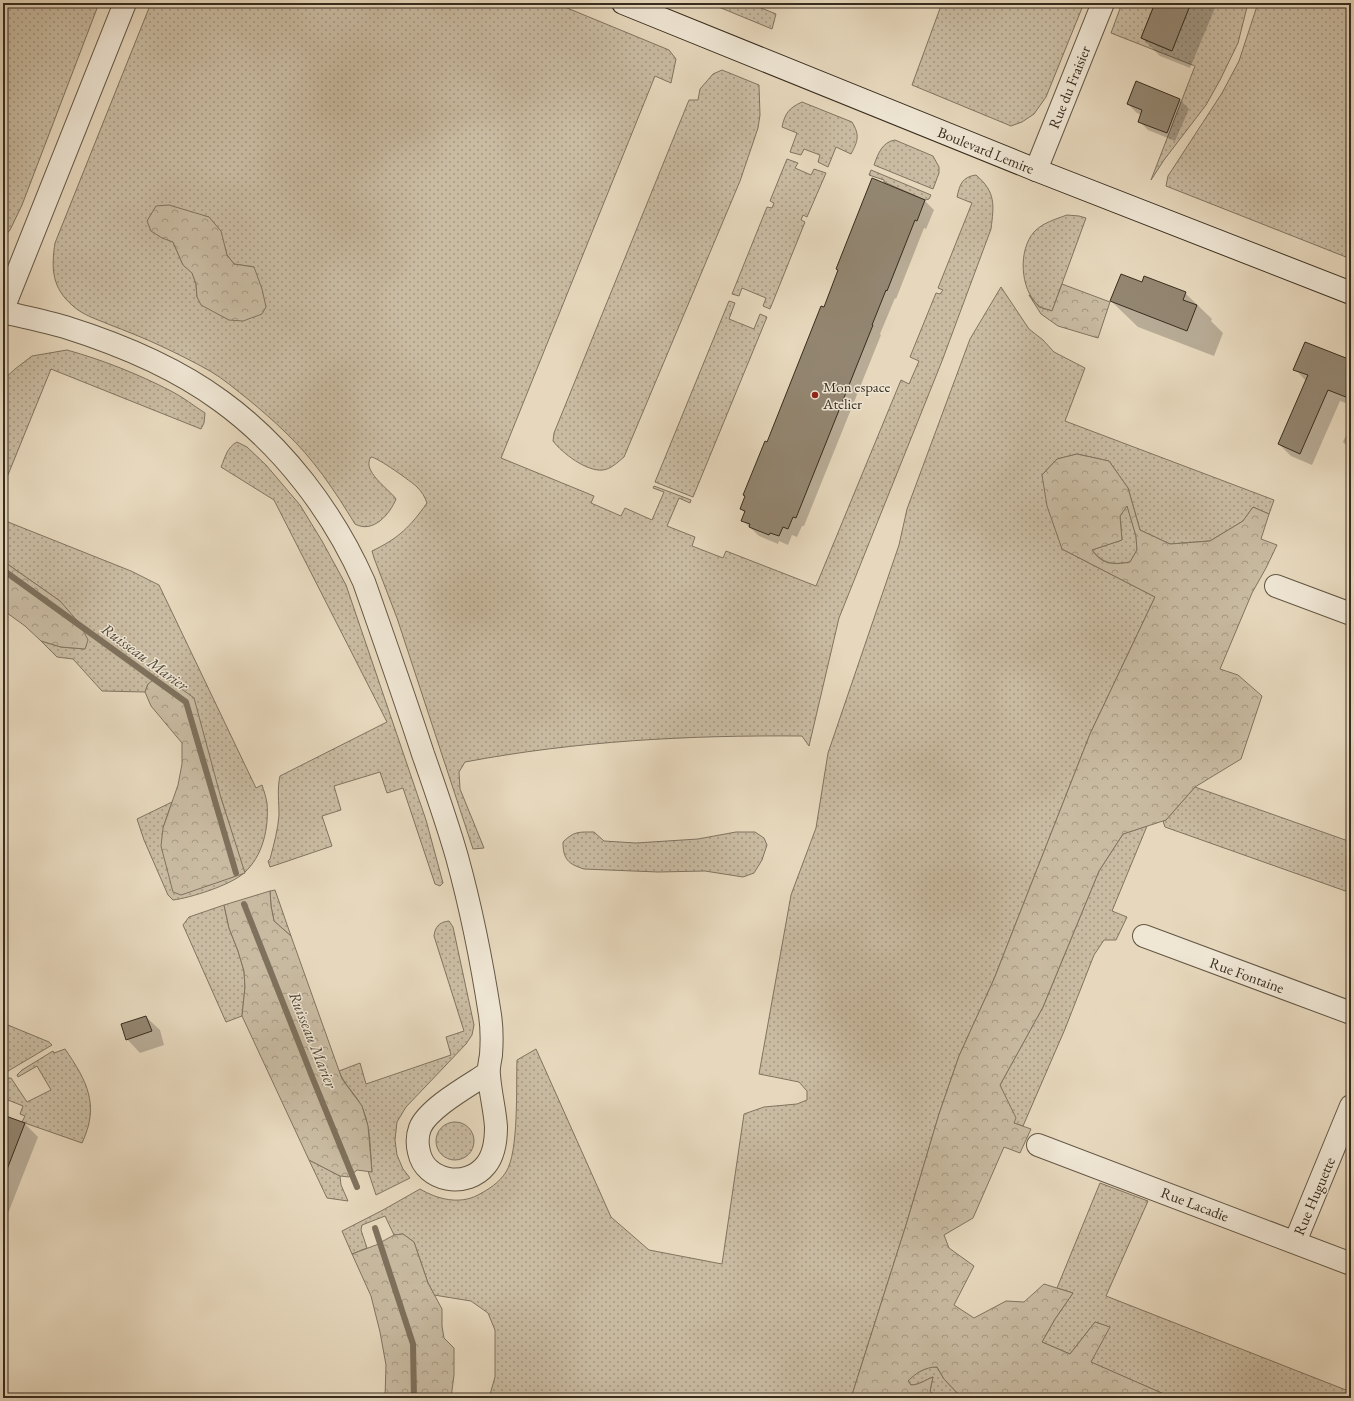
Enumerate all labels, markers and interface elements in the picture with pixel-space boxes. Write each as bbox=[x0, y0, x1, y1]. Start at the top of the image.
street label: Rue du Fraisier bbox=[1044, 43, 1094, 131]
street label: Boulevard Lemire bbox=[935, 122, 1037, 178]
place label: Mon espace Atelier bbox=[822, 377, 891, 413]
marker: Mon espace Atelier bbox=[810, 390, 820, 400]
water label: Ruisseau Marier bbox=[97, 618, 193, 696]
street label: Rue Fontaine bbox=[1207, 953, 1287, 997]
water label: Ruisseau Marier bbox=[284, 989, 342, 1092]
street label: Rue Huguette bbox=[1289, 1154, 1339, 1238]
street label: Rue Lacadie bbox=[1158, 1182, 1232, 1226]

